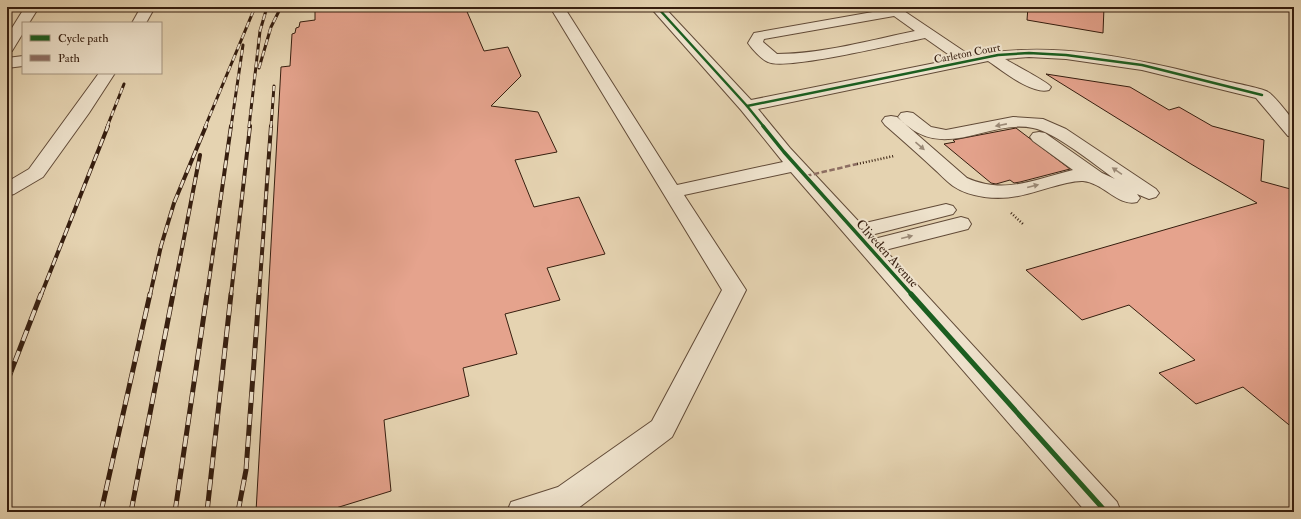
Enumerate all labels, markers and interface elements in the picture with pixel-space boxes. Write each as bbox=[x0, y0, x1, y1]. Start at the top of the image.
legend bbox=[22, 22, 162, 74]
text: Cycle path bbox=[58, 31, 109, 46]
street label: Carleton Court bbox=[933, 41, 1002, 66]
text: Path bbox=[58, 51, 81, 66]
one-way arrow bbox=[995, 122, 1007, 128]
one-way arrow bbox=[915, 142, 925, 151]
one-way arrow bbox=[1112, 167, 1122, 175]
one-way arrow bbox=[1028, 183, 1040, 189]
street label: Cliveden Avenue bbox=[853, 216, 922, 291]
one-way arrow bbox=[900, 234, 913, 240]

